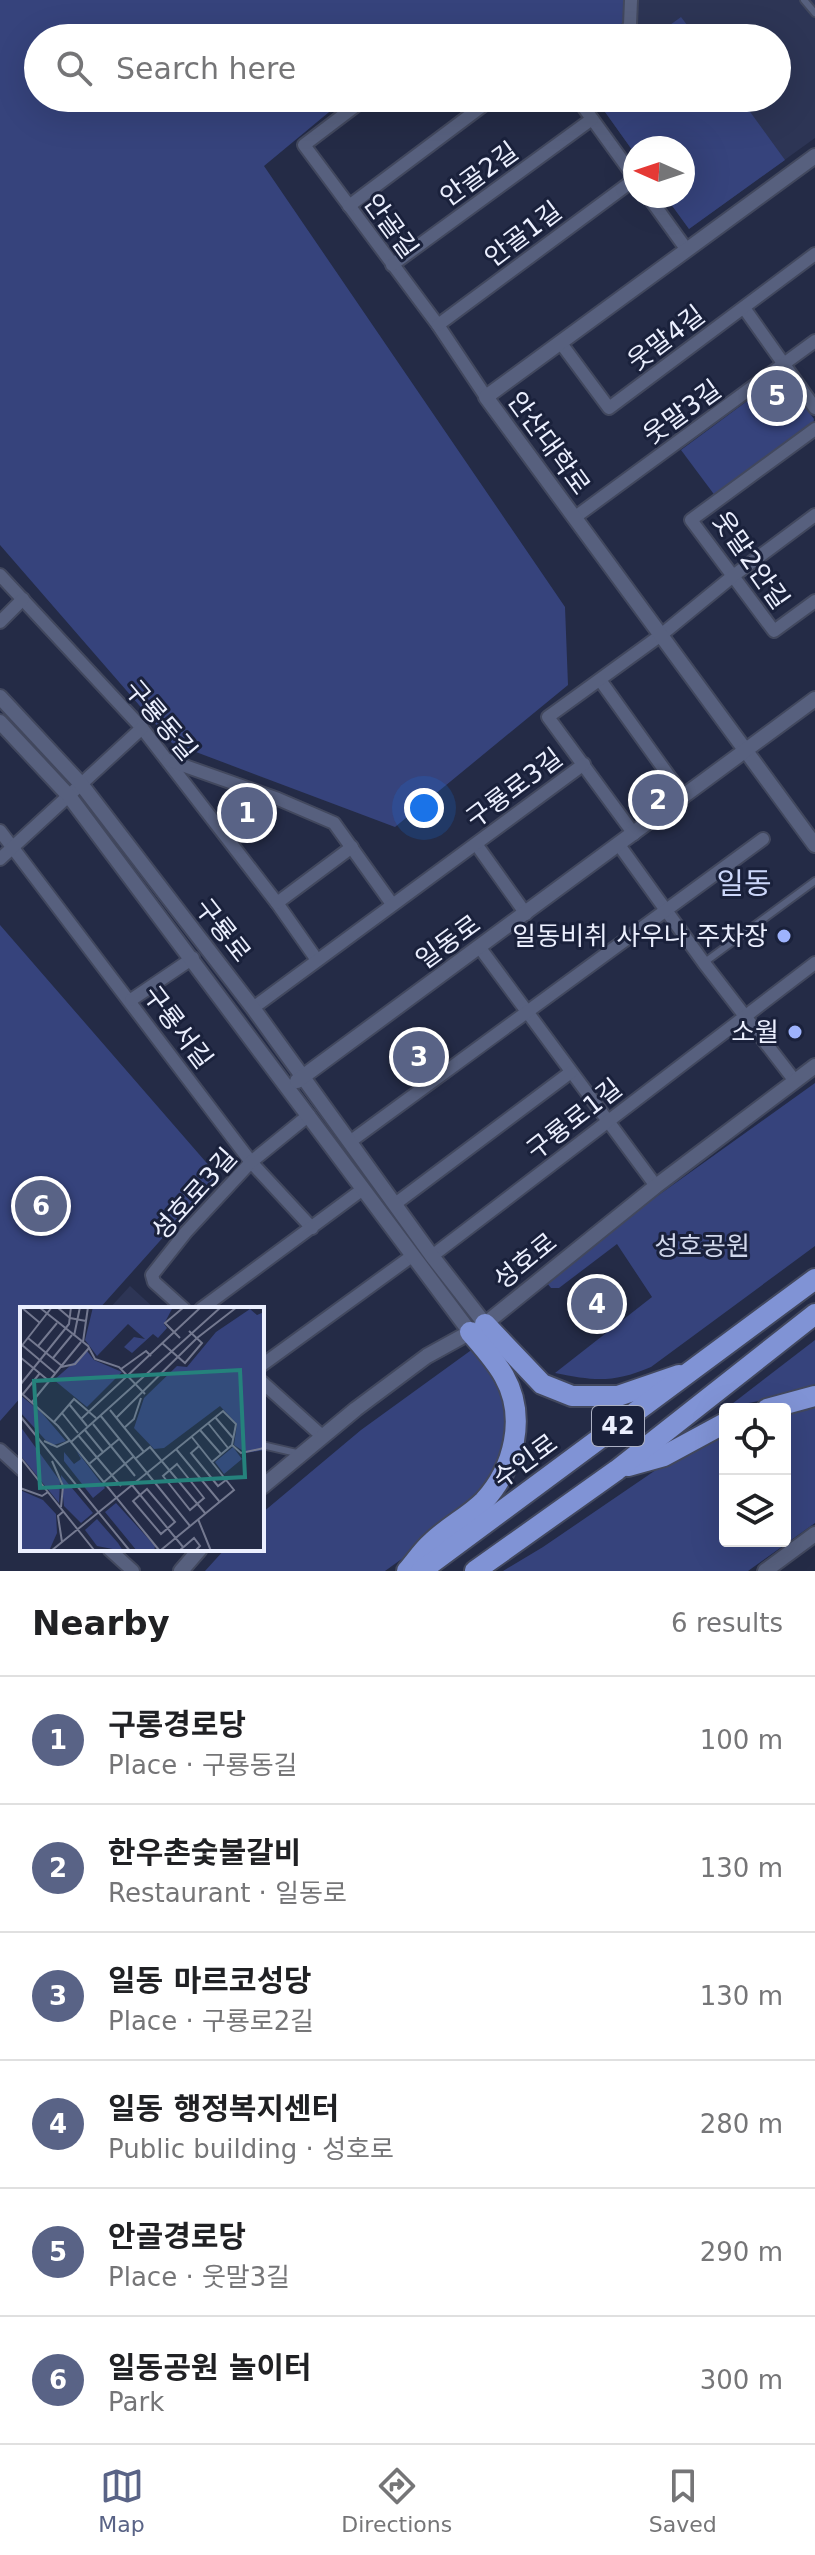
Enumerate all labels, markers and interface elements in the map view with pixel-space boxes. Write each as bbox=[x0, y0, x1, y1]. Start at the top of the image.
search box bbox=[24, 24, 791, 112]
icon: search bbox=[52, 46, 96, 90]
text: Search here bbox=[116, 51, 296, 86]
street label: 안골2길 bbox=[434, 136, 524, 212]
north arrow bbox=[623, 136, 695, 208]
street label: 안골길 bbox=[358, 188, 424, 264]
street label: 안골1길 bbox=[479, 195, 567, 273]
street label: 웃말4길 bbox=[622, 299, 710, 377]
pin: 5 bbox=[751, 366, 803, 426]
street label: 웃말3길 bbox=[637, 374, 727, 450]
street label: 안산대학로 bbox=[502, 386, 596, 500]
street label: 웃말2안길 bbox=[707, 505, 795, 615]
street label: 구룡동길 bbox=[119, 674, 203, 766]
street label: 구룡로3길 bbox=[460, 742, 568, 834]
pin: 2 bbox=[632, 770, 684, 830]
pin: 1 bbox=[221, 783, 273, 843]
your location bbox=[404, 788, 444, 828]
district label: 일동 bbox=[716, 866, 772, 901]
street label: 구룡로 bbox=[189, 892, 257, 968]
street label: 일동로 bbox=[410, 909, 486, 975]
place label: 일동비취 사우나 주차장 bbox=[512, 921, 768, 951]
marker: 일동비취 사우나 주차장 bbox=[775, 927, 793, 945]
street label: 구룡서길 bbox=[137, 980, 219, 1074]
place label: 소월 bbox=[731, 1017, 779, 1047]
marker: 소월 bbox=[786, 1023, 804, 1041]
pin: 3 bbox=[393, 1027, 445, 1087]
street label: 구룡로1길 bbox=[521, 1073, 627, 1165]
street label: 성호로3길 bbox=[145, 1142, 243, 1246]
pin: 6 bbox=[15, 1176, 67, 1236]
street label: 성호로 bbox=[488, 1227, 562, 1295]
park label: 성호공원 bbox=[654, 1231, 750, 1261]
pin: 4 bbox=[571, 1274, 623, 1334]
inset map bbox=[20, 1307, 264, 1551]
map controls bbox=[719, 1403, 791, 1547]
button: locate bbox=[719, 1403, 791, 1475]
road number: 42 bbox=[592, 1406, 644, 1446]
street label: 수인로 bbox=[487, 1428, 563, 1494]
button: layers bbox=[719, 1475, 791, 1547]
text: Nearby bbox=[32, 1603, 170, 1643]
text: 6 results bbox=[671, 1608, 783, 1638]
text: 구롱경로당 bbox=[108, 1707, 246, 1742]
text: 1 bbox=[49, 1725, 67, 1755]
text: 100 m bbox=[700, 1725, 783, 1755]
text: Place · 구룡동길 bbox=[108, 1750, 298, 1780]
text: 한우촌숯불갈비 bbox=[108, 1835, 301, 1870]
text: 2 bbox=[49, 1853, 67, 1883]
text: 130 m bbox=[700, 1853, 783, 1883]
text: Restaurant · 일동로 bbox=[108, 1878, 347, 1908]
text: 일동 마르코성당 bbox=[108, 1963, 312, 1998]
text: 3 bbox=[49, 1981, 67, 2011]
text: 130 m bbox=[700, 1981, 783, 2011]
text: Place · 구룡로2길 bbox=[108, 2006, 314, 2036]
text: 일동 행정복지센터 bbox=[108, 2091, 339, 2126]
text: 4 bbox=[49, 2109, 67, 2139]
text: 280 m bbox=[700, 2109, 783, 2139]
text: Public building · 성호로 bbox=[108, 2134, 394, 2164]
text: 안골경로당 bbox=[108, 2219, 246, 2254]
text: 5 bbox=[49, 2237, 67, 2267]
text: 290 m bbox=[700, 2237, 783, 2267]
text: Place · 웃말3길 bbox=[108, 2262, 290, 2292]
text: 일동공원 놀이터 bbox=[108, 2350, 312, 2385]
text: 6 bbox=[49, 2365, 67, 2395]
text: 300 m bbox=[700, 2365, 783, 2395]
text: Park bbox=[108, 2387, 164, 2417]
tab: Map bbox=[98, 2464, 145, 2537]
tab: Directions bbox=[341, 2464, 452, 2537]
tab: Saved bbox=[649, 2464, 717, 2537]

